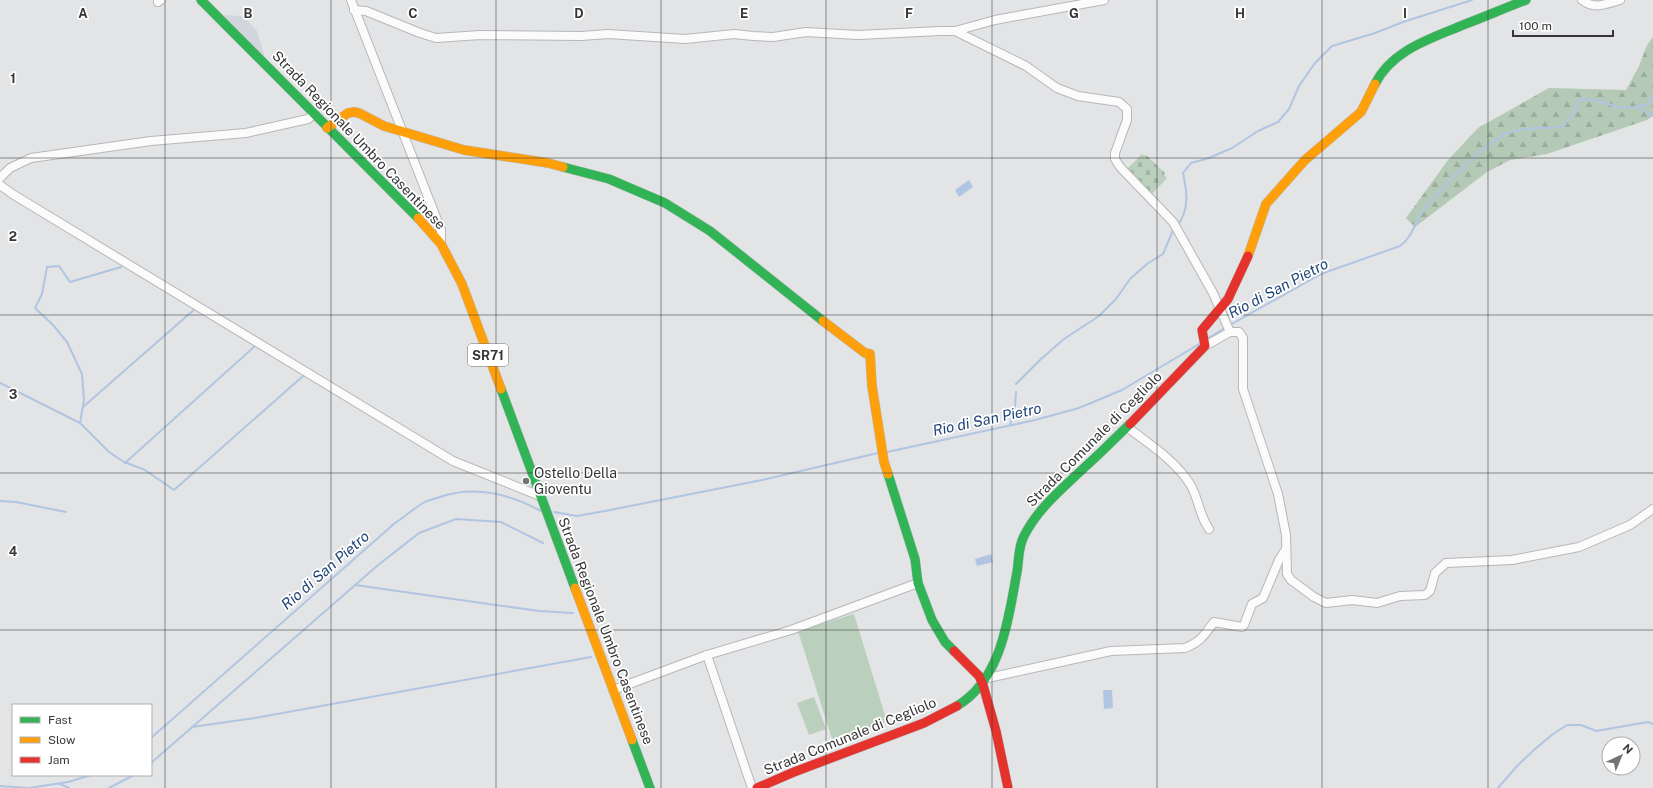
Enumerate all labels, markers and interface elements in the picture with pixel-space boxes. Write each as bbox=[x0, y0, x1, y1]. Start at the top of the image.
text: A bbox=[78, 6, 88, 21]
text: B bbox=[244, 6, 253, 21]
text: C bbox=[408, 6, 418, 21]
text: D bbox=[574, 6, 584, 21]
text: E bbox=[740, 6, 748, 21]
text: F bbox=[905, 6, 913, 21]
text: G bbox=[1069, 6, 1079, 21]
text: H bbox=[1235, 6, 1245, 21]
text: I bbox=[1403, 6, 1407, 21]
scale bar bbox=[1513, 12, 1613, 38]
text: 100 m bbox=[1519, 19, 1552, 33]
street label: Strada Regionale Umbro Casentinese bbox=[269, 47, 449, 233]
text: 1 bbox=[10, 71, 16, 86]
text: 2 bbox=[9, 229, 17, 244]
water label: Rio di San Pietro bbox=[1225, 254, 1331, 322]
road number: SR71 bbox=[468, 344, 508, 366]
street label: Strada Comunale di Cegliolo bbox=[1023, 368, 1165, 510]
text: 3 bbox=[9, 387, 18, 402]
water label: Rio di San Pietro bbox=[931, 399, 1043, 439]
place label: Ostello Della Gioventu bbox=[534, 465, 617, 497]
marker: Ostello Della Gioventu bbox=[521, 476, 531, 486]
street label: Strada Regionale Umbro Casentinese bbox=[555, 515, 657, 747]
water label: Rio di San Pietro bbox=[278, 527, 372, 613]
text: 4 bbox=[9, 544, 18, 559]
street label: Strada Comunale di Cegliolo bbox=[761, 694, 939, 778]
legend bbox=[12, 704, 152, 776]
text: Fast bbox=[48, 713, 73, 727]
text: Slow bbox=[48, 733, 76, 747]
north arrow bbox=[1601, 736, 1641, 776]
text: N bbox=[1621, 742, 1635, 756]
text: Jam bbox=[48, 753, 70, 767]

